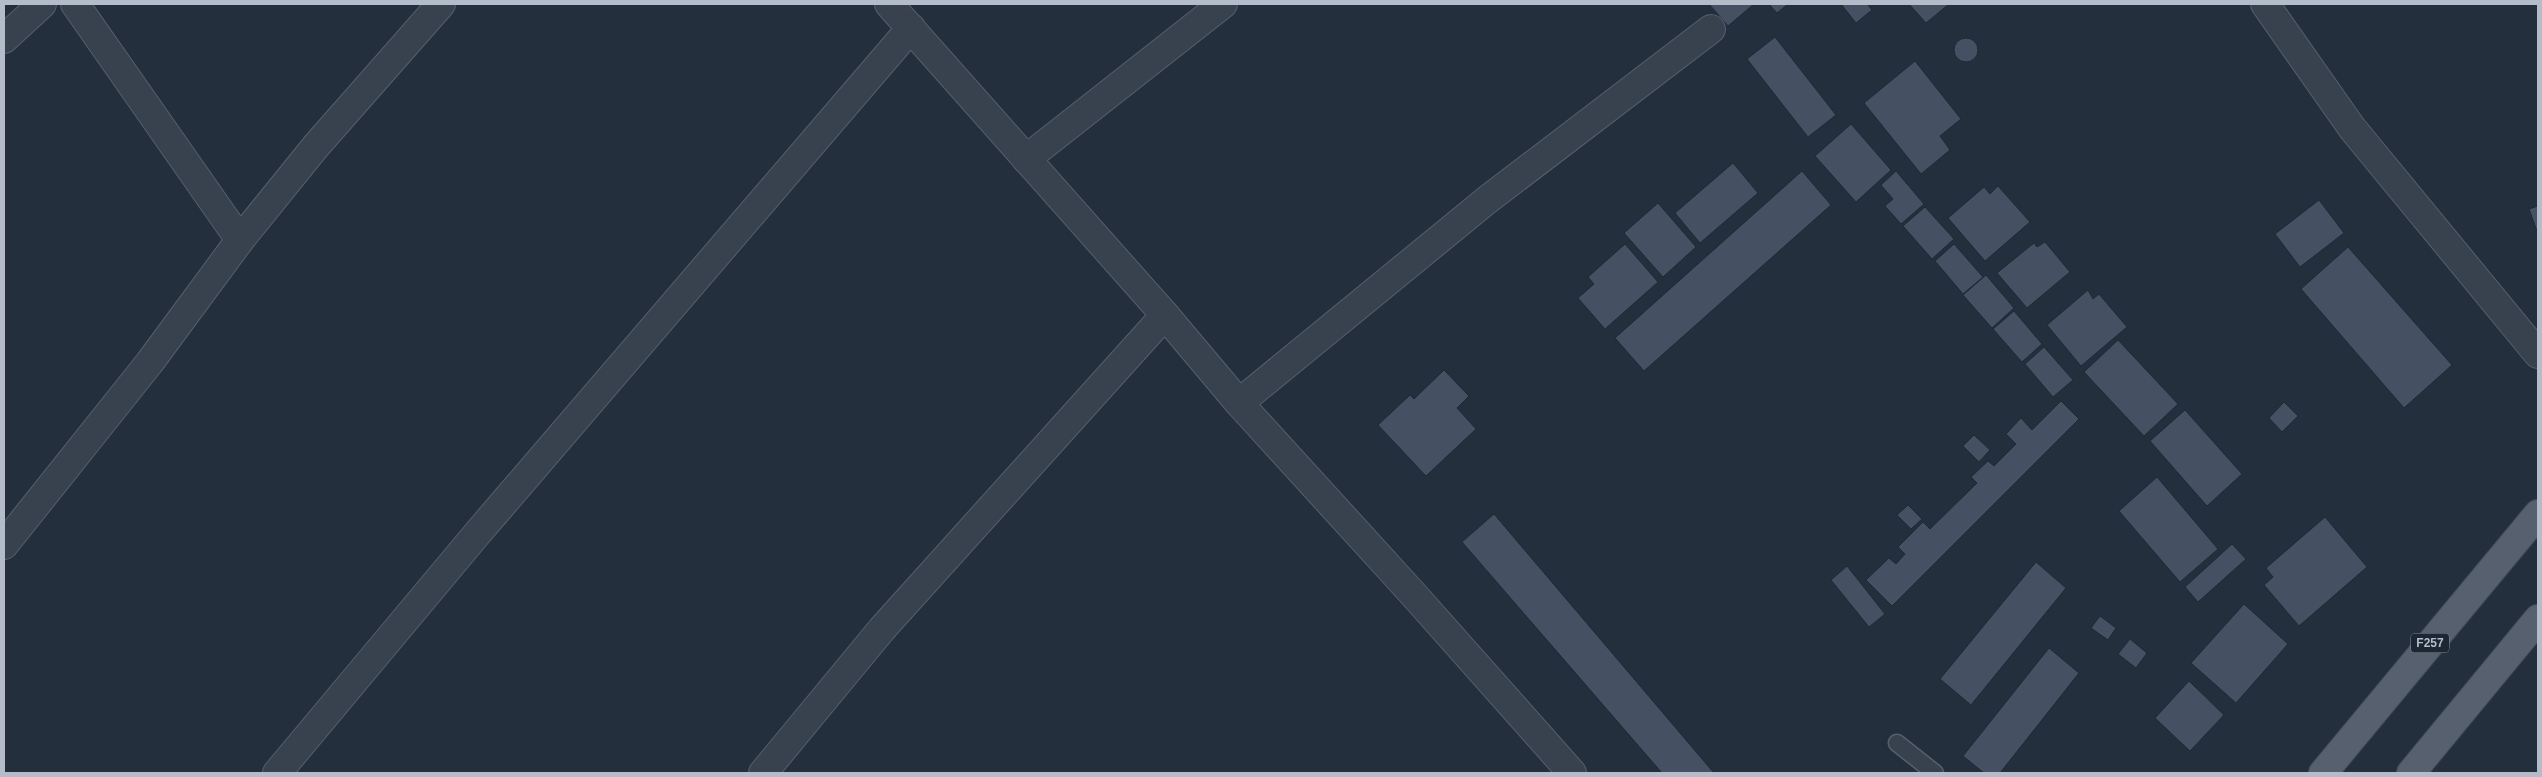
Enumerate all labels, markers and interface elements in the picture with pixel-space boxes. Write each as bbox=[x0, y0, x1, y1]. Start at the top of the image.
road number: F257 bbox=[2411, 634, 2449, 652]

